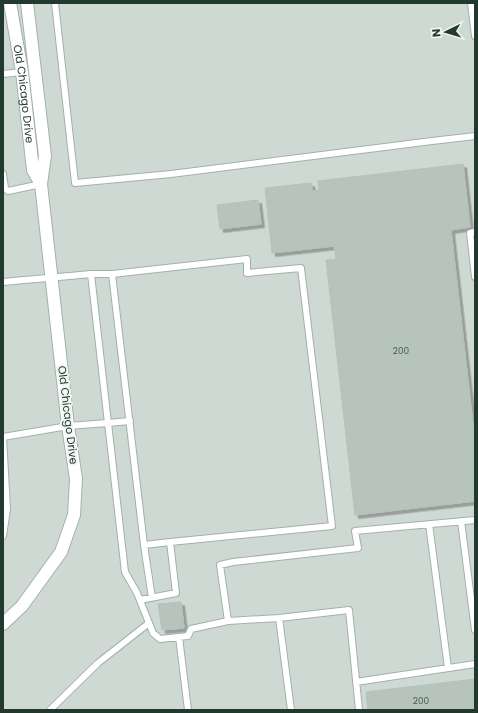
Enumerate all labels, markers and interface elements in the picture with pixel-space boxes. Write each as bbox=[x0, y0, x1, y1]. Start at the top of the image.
north arrow bbox=[426, 12, 466, 52]
text: N bbox=[428, 28, 444, 38]
street label: Old Chicago Drive bbox=[9, 43, 38, 144]
house number: 200 bbox=[393, 345, 410, 357]
street label: Old Chicago Drive bbox=[54, 365, 82, 465]
house number: 200 bbox=[413, 695, 430, 707]

